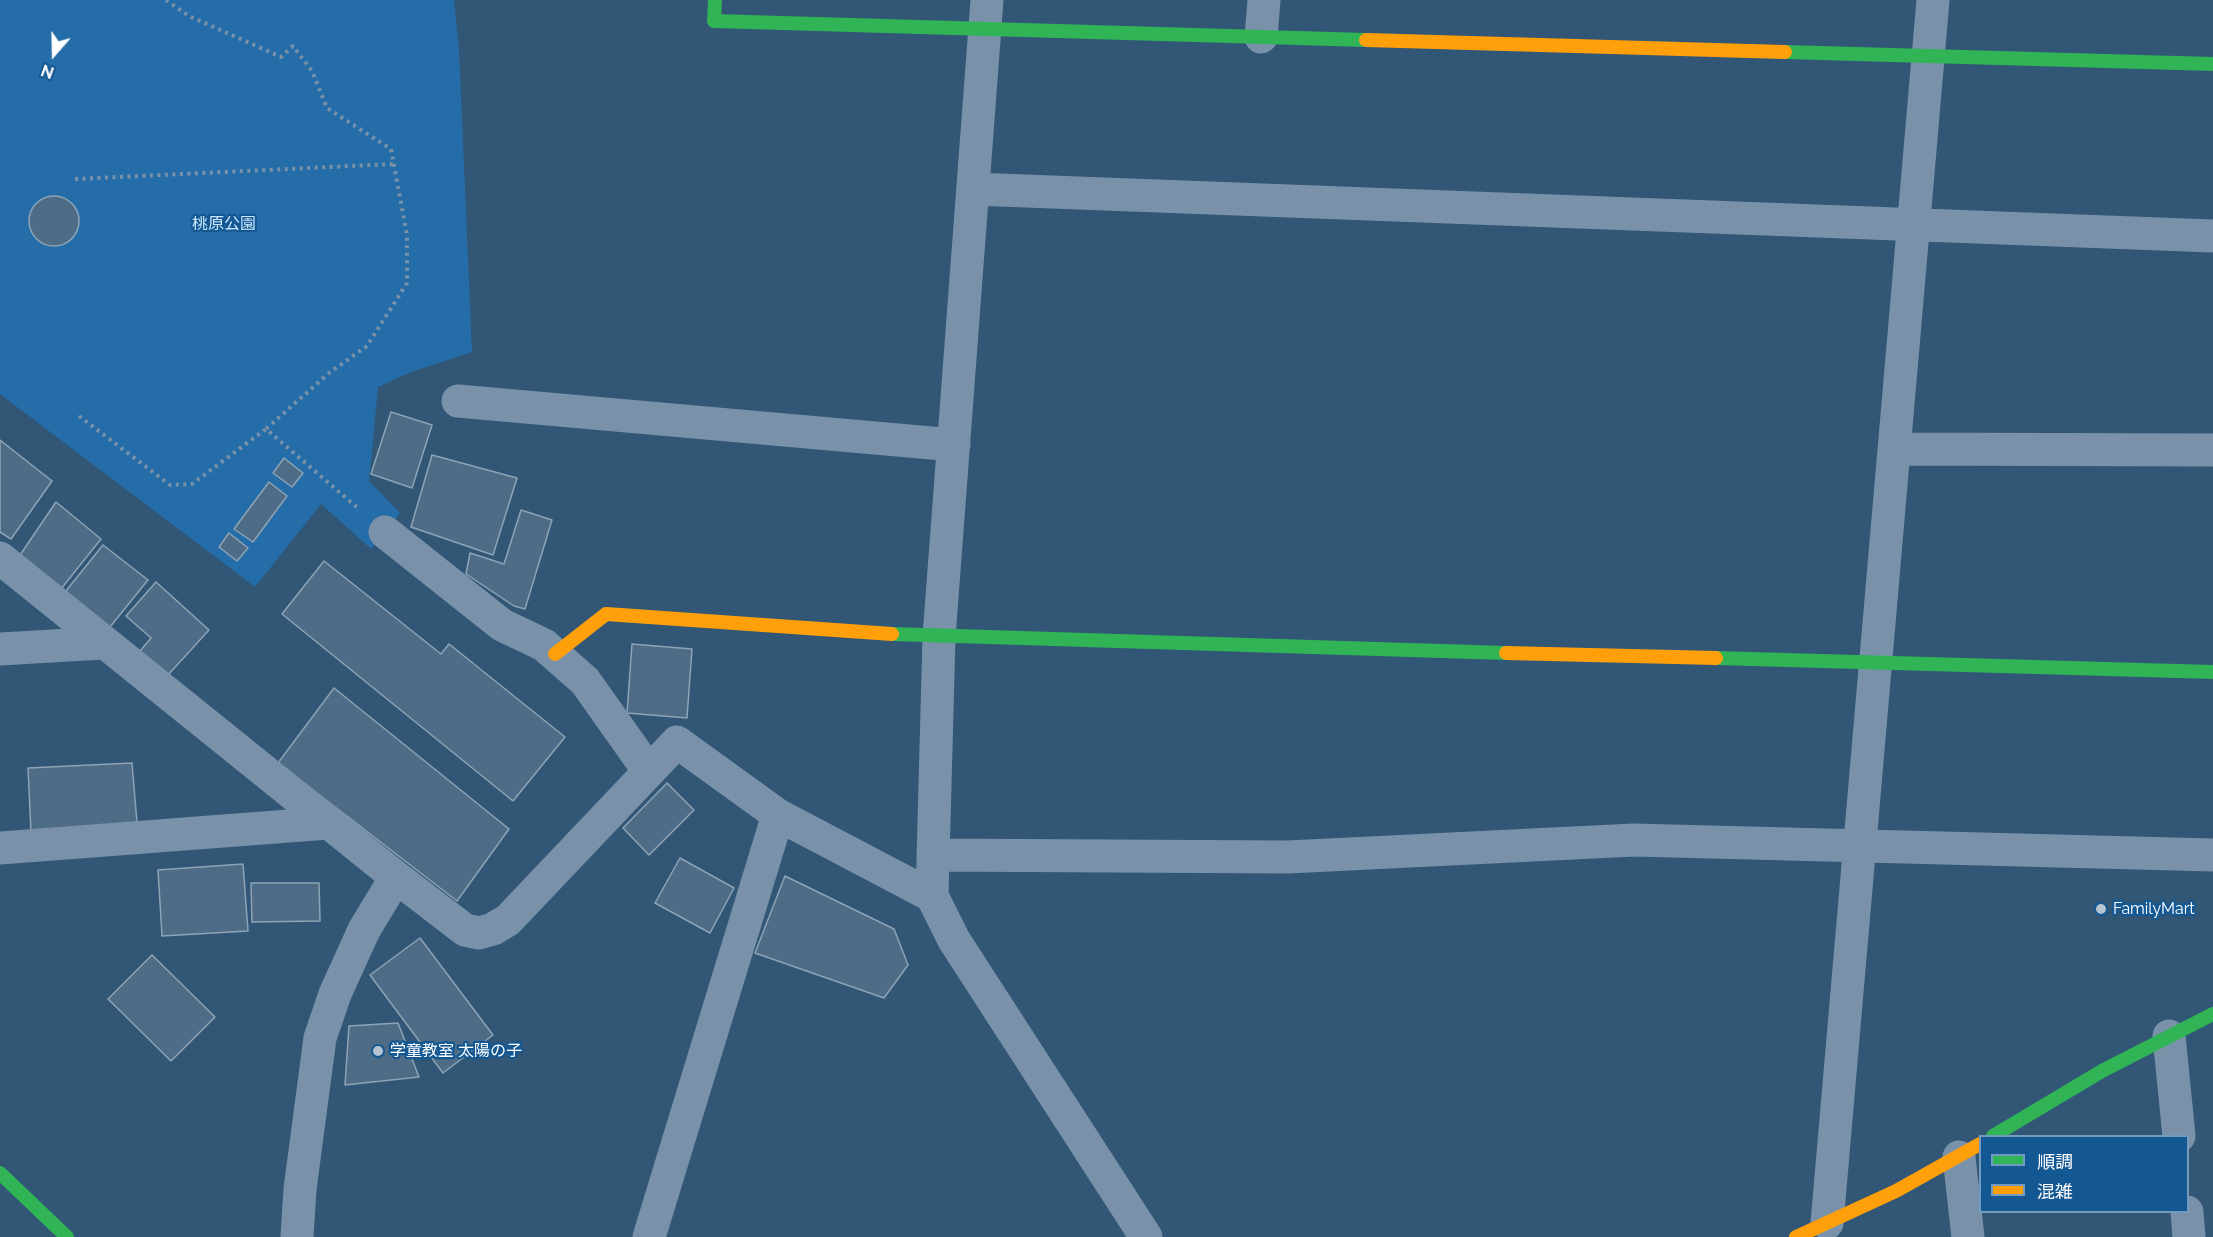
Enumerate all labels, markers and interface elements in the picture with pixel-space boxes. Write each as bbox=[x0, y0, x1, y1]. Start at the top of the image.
north arrow bbox=[24, 24, 84, 84]
text: N bbox=[39, 60, 57, 82]
park label: 桃原公園 bbox=[192, 214, 256, 234]
place label: FamilyMart bbox=[2113, 899, 2195, 919]
marker: FamilyMart bbox=[2094, 902, 2108, 916]
place label: 学童教室 太陽の子 bbox=[390, 1041, 522, 1061]
marker: 学童教室 太陽の子 bbox=[371, 1044, 385, 1058]
legend bbox=[1979, 1135, 2189, 1213]
text: 順調 bbox=[2037, 1151, 2073, 1172]
text: 混雑 bbox=[2037, 1181, 2073, 1202]

